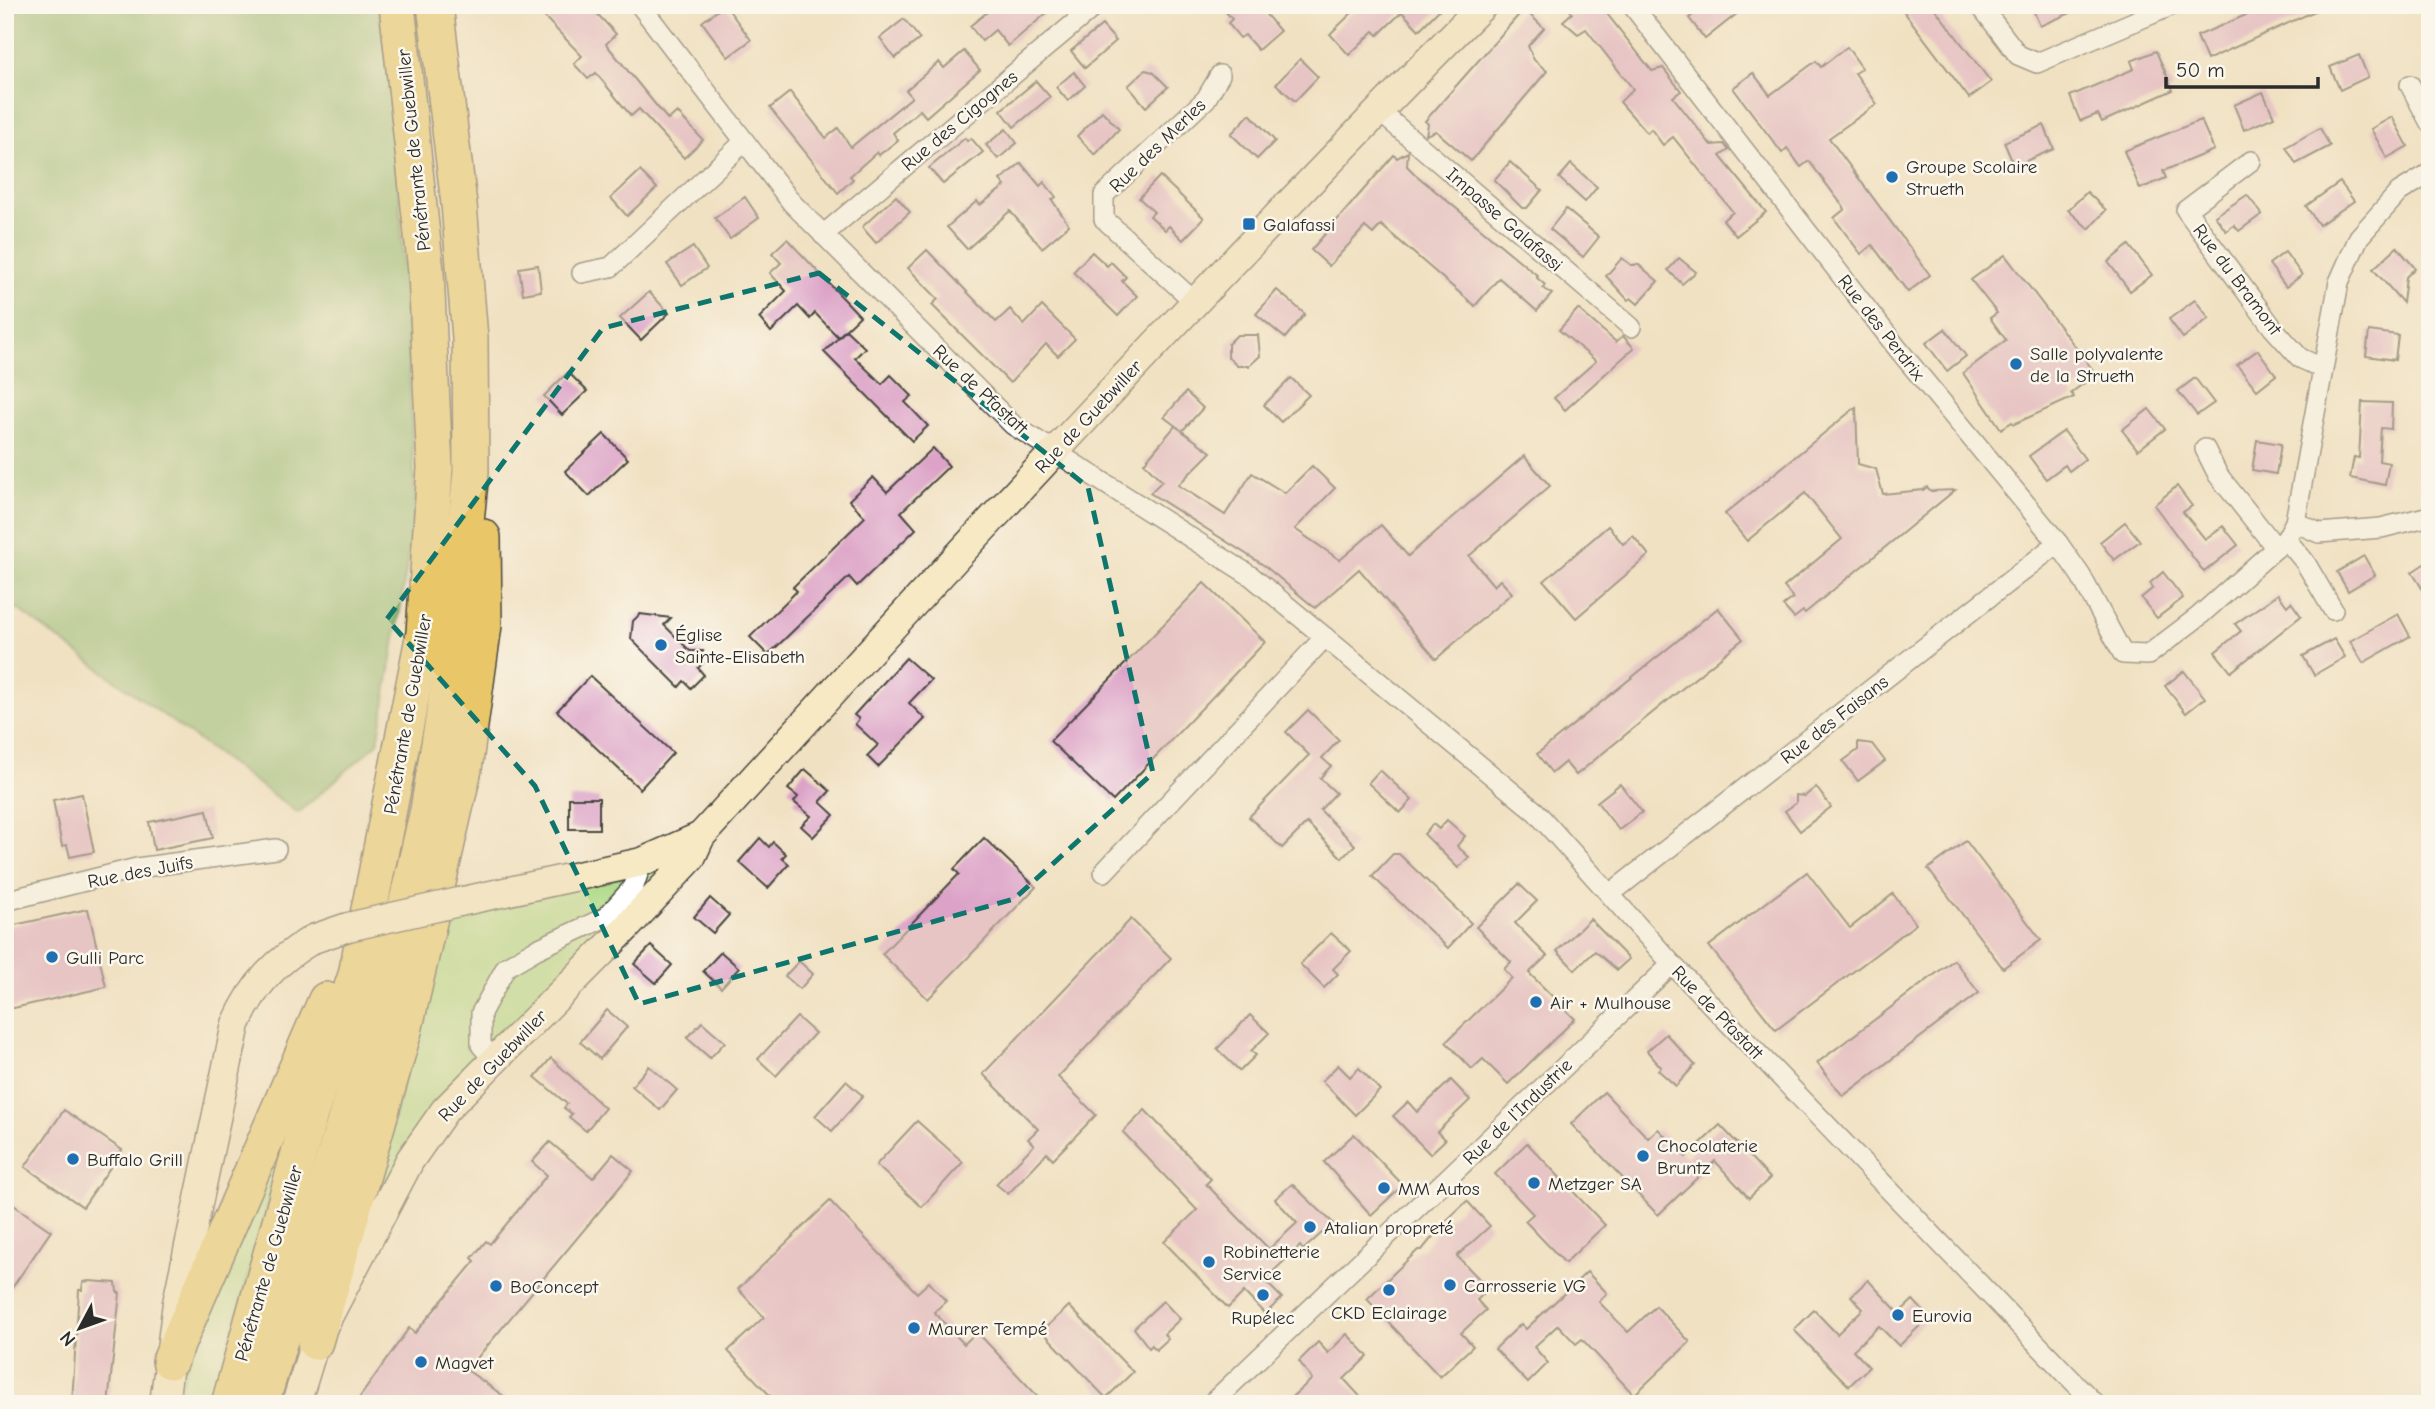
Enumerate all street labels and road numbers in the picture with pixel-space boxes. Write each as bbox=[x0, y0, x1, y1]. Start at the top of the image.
street label: Pénétrante de Guebwiller bbox=[392, 47, 436, 252]
street label: Rue des Cigognes bbox=[897, 66, 1022, 176]
street label: Rue des Merles bbox=[1105, 94, 1210, 197]
street label: Impasse Galafassi bbox=[1442, 163, 1567, 276]
street label: Rue du Bramont bbox=[2188, 220, 2286, 340]
street label: Rue des Perdrix bbox=[1833, 270, 1930, 386]
street label: Rue de Pfastatt bbox=[928, 340, 1033, 440]
street label: Rue de Guebwiller bbox=[1031, 355, 1147, 478]
street label: Pénétrante de Guebwiller bbox=[380, 612, 437, 816]
street label: Rue des Faisans bbox=[1776, 671, 1893, 769]
street label: Rue des Juifs bbox=[86, 851, 195, 893]
street label: Rue de Pfastatt bbox=[1667, 961, 1768, 1065]
street label: Rue de Guebwiller bbox=[434, 1005, 552, 1126]
street label: Rue de l'Industrie bbox=[1459, 1054, 1577, 1169]
street label: Pénétrante de Guebwiller bbox=[230, 1162, 308, 1364]

